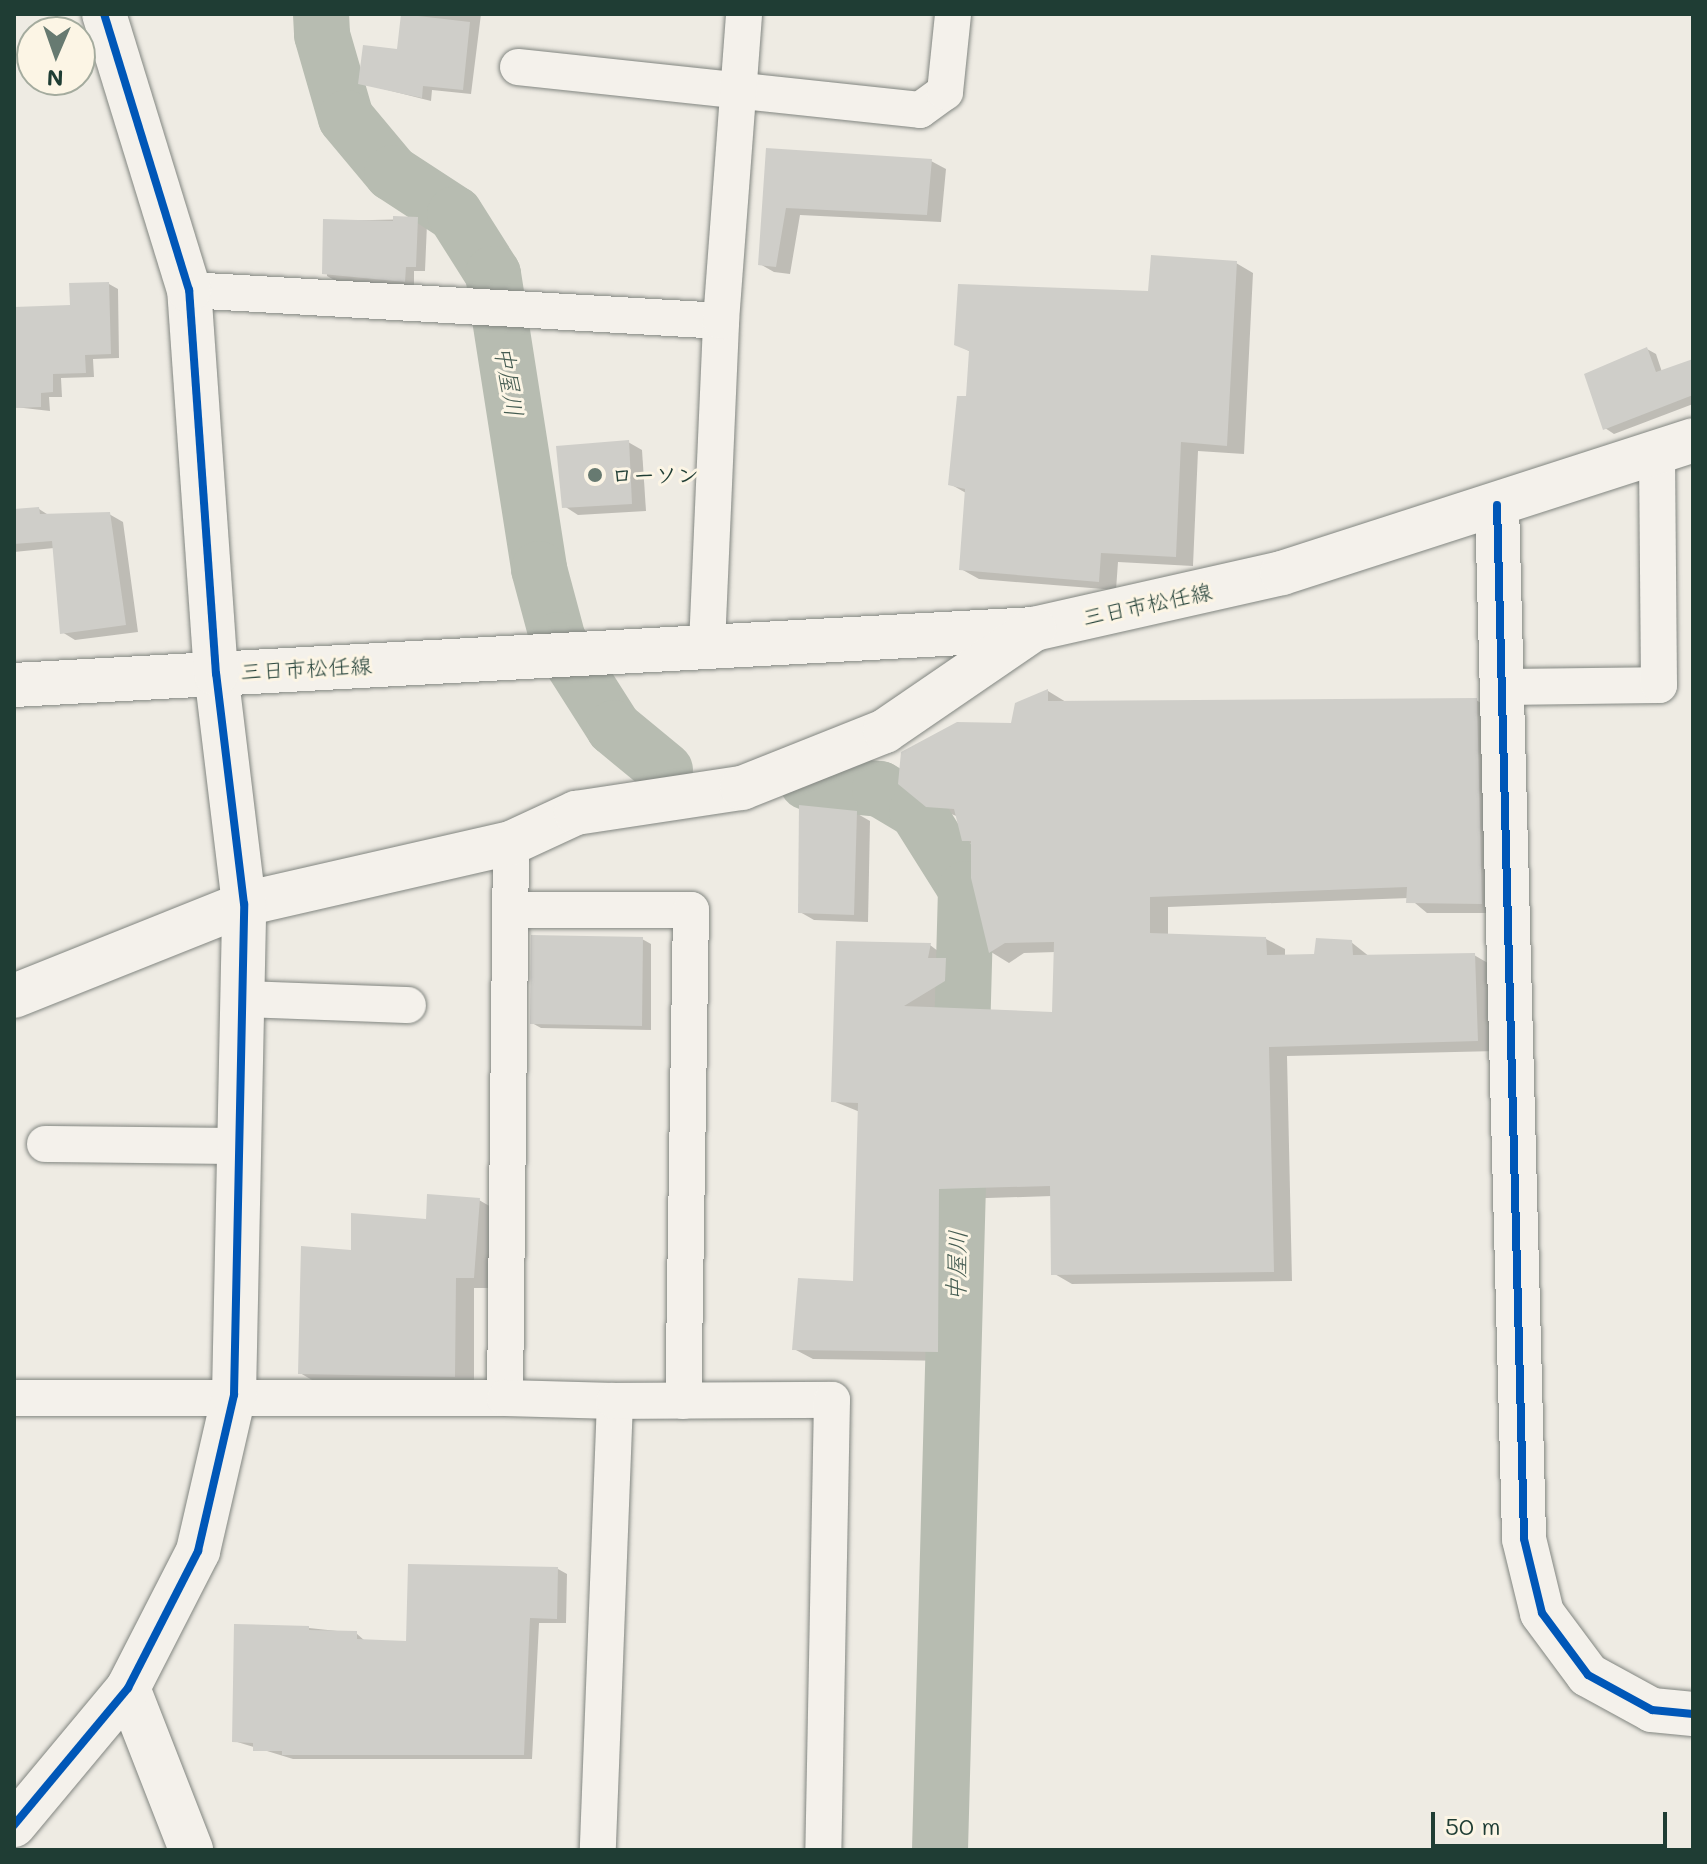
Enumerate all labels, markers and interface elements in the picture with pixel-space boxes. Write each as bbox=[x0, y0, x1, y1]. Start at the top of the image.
north arrow bbox=[16, 16, 96, 96]
text: N bbox=[46, 64, 64, 93]
water label: 中屋川 bbox=[490, 343, 530, 419]
place label: ローソン bbox=[611, 462, 699, 488]
marker: ローソン bbox=[586, 466, 604, 484]
street label: 三日市松任線 bbox=[1080, 577, 1214, 631]
street label: 三日市松任線 bbox=[239, 651, 373, 685]
water label: 中屋川 bbox=[940, 1230, 972, 1302]
scale bar bbox=[1435, 1796, 1671, 1846]
text: 50 m bbox=[1445, 1810, 1501, 1841]

